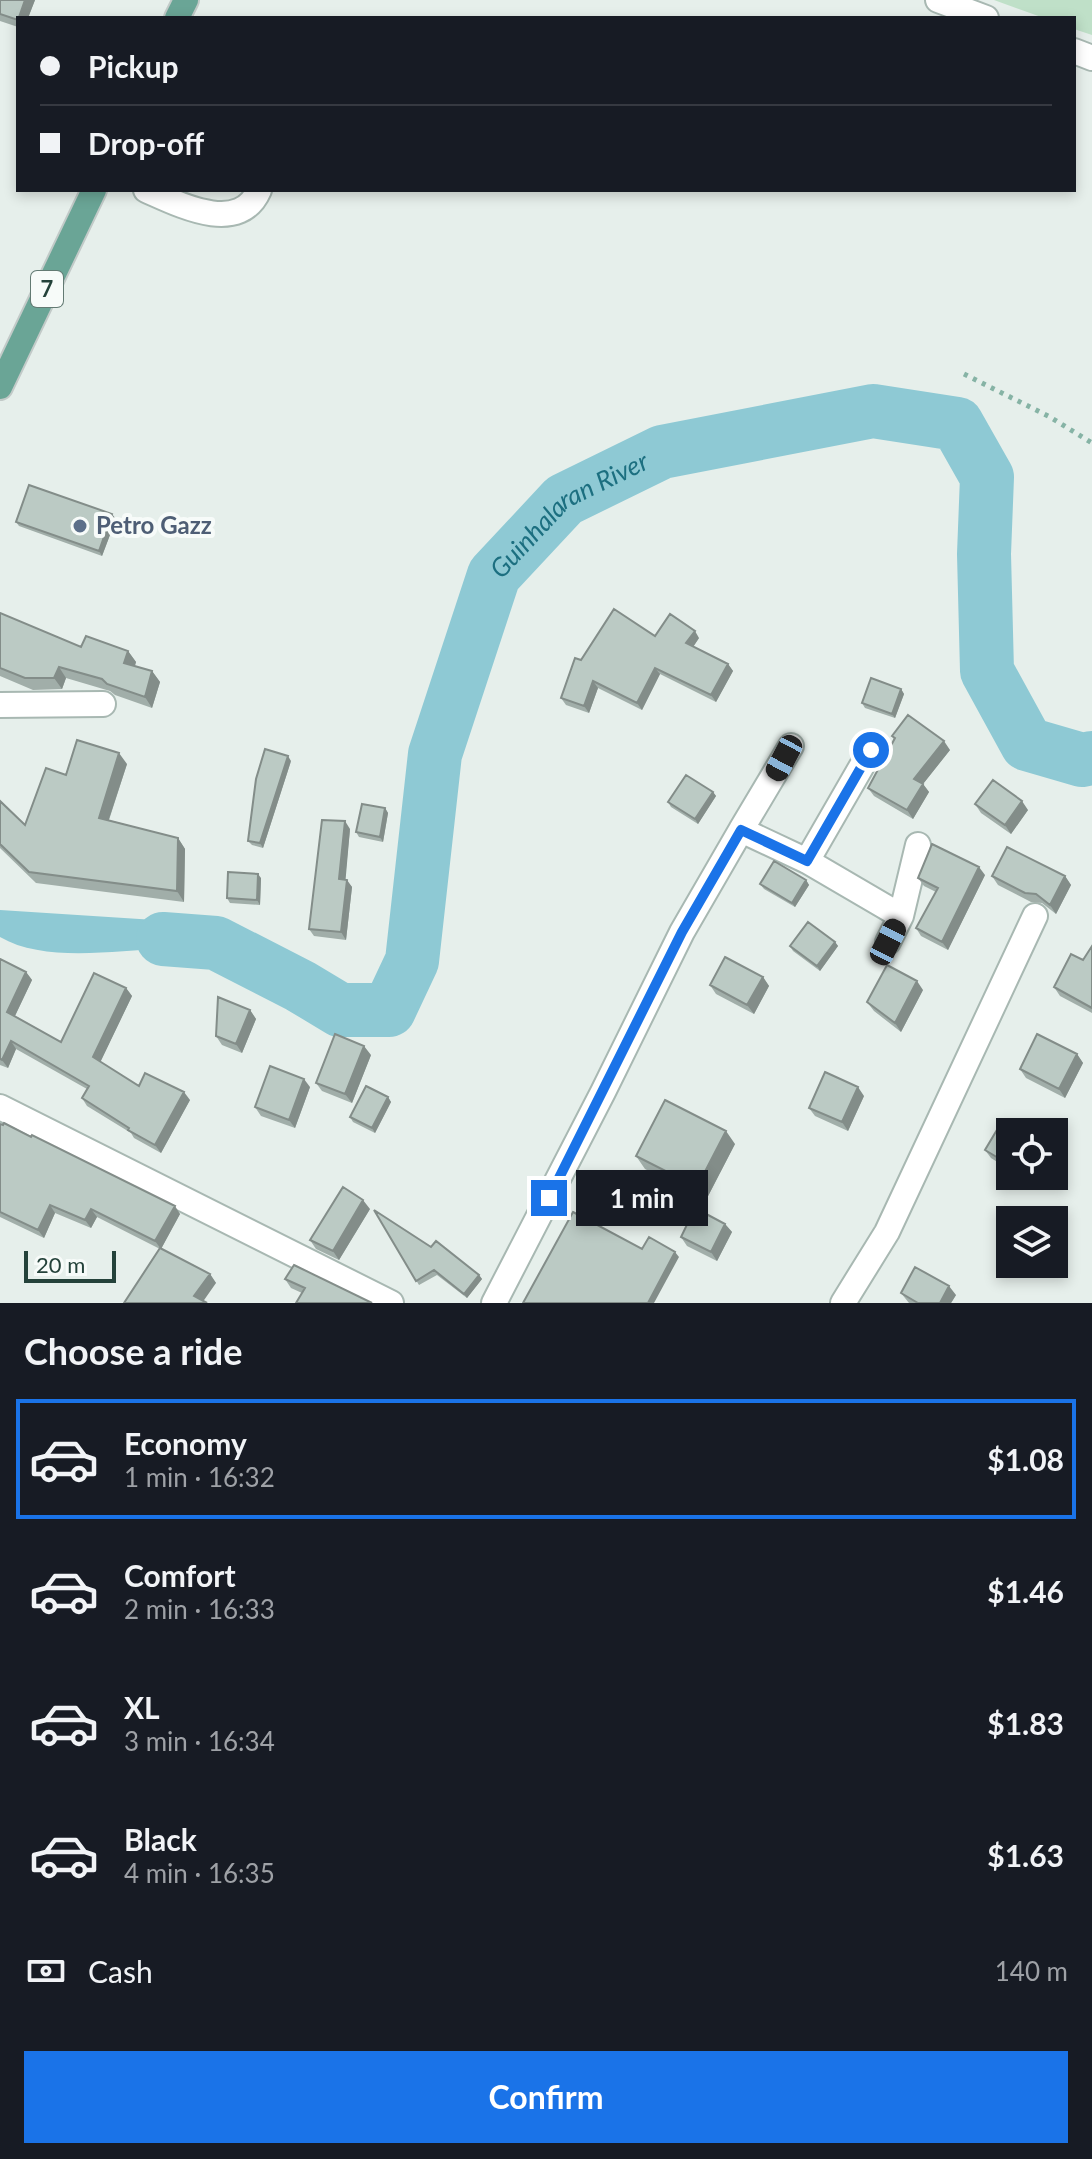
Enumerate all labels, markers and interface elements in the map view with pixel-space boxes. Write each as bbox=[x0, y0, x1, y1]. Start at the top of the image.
text: Pickup bbox=[88, 48, 179, 84]
text: Drop-off bbox=[88, 125, 204, 161]
road number: 7 bbox=[31, 271, 63, 307]
water label: Guinhalaran River bbox=[483, 444, 654, 584]
place label: Petro Gazz bbox=[96, 510, 212, 539]
marker: Petro Gazz bbox=[71, 517, 89, 535]
car bbox=[762, 731, 806, 785]
route start bbox=[853, 732, 889, 768]
car bbox=[866, 915, 910, 969]
map controls bbox=[996, 1118, 1068, 1278]
button: locate bbox=[996, 1118, 1068, 1190]
callout: 1 min bbox=[577, 1170, 709, 1226]
route end bbox=[531, 1180, 567, 1216]
text: 1 min bbox=[610, 1182, 674, 1214]
button: layers bbox=[996, 1206, 1068, 1278]
scale bar bbox=[24, 1247, 116, 1283]
text: 20 m bbox=[36, 1251, 85, 1278]
text: Choose a ride bbox=[24, 1329, 243, 1373]
icon: car bbox=[28, 1423, 100, 1495]
text: Economy bbox=[124, 1425, 247, 1461]
text: $1.08 bbox=[987, 1441, 1064, 1477]
text: 1 min · 16:32 bbox=[124, 1461, 275, 1493]
icon: car bbox=[28, 1555, 100, 1627]
text: Comfort bbox=[124, 1557, 236, 1593]
text: $1.46 bbox=[987, 1573, 1064, 1609]
text: 2 min · 16:33 bbox=[124, 1593, 275, 1625]
icon: car bbox=[28, 1687, 100, 1759]
text: XL bbox=[124, 1689, 160, 1725]
text: $1.83 bbox=[987, 1705, 1064, 1741]
text: 3 min · 16:34 bbox=[124, 1725, 275, 1757]
icon: car bbox=[28, 1819, 100, 1891]
text: Black bbox=[124, 1821, 197, 1857]
text: $1.63 bbox=[987, 1837, 1064, 1873]
text: 4 min · 16:35 bbox=[124, 1857, 275, 1889]
icon: cash bbox=[24, 1949, 68, 1993]
text: Cash bbox=[88, 1953, 153, 1989]
text: 140 m bbox=[995, 1955, 1068, 1987]
button: Confirm bbox=[24, 2051, 1068, 2143]

